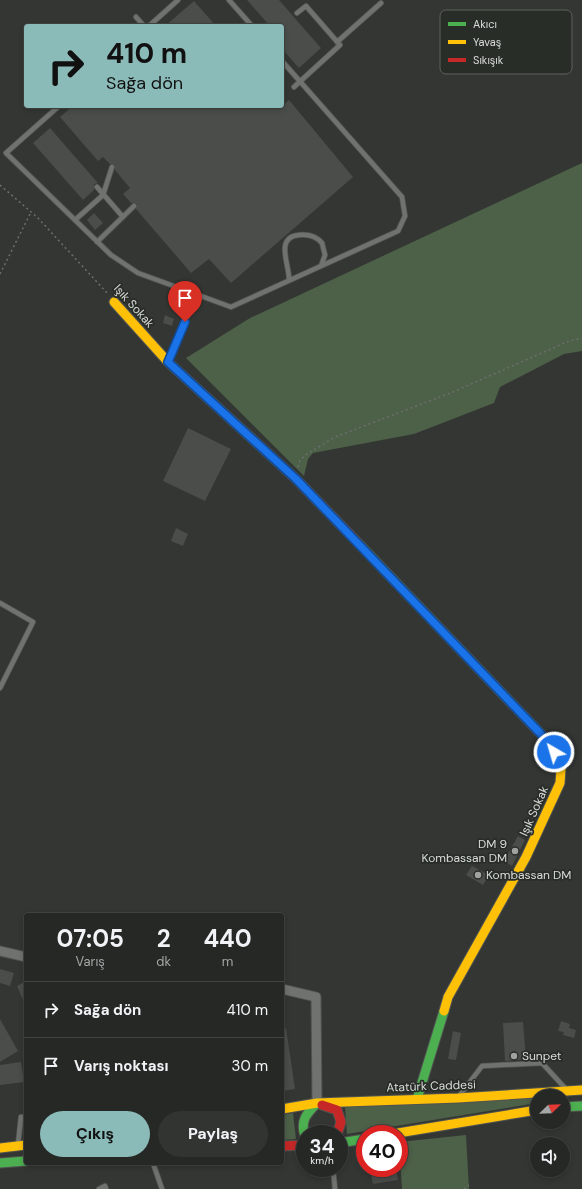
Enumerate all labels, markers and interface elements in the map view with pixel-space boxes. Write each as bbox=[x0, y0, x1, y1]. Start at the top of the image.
legend bbox=[440, 10, 572, 74]
text: Akıcı bbox=[473, 17, 497, 31]
text: 410 m bbox=[106, 35, 187, 72]
text: Yavaş bbox=[473, 35, 501, 49]
icon: right bbox=[40, 40, 92, 92]
text: Sıkışık bbox=[473, 53, 504, 67]
text: Sağa dön bbox=[106, 71, 183, 95]
street label: Işık Sokak bbox=[110, 281, 158, 331]
pin bbox=[168, 281, 202, 322]
icon: arrive bbox=[174, 287, 196, 309]
position arrow bbox=[533, 731, 575, 773]
street label: Işık Sokak bbox=[516, 783, 552, 839]
place label: DM 9 Kombassan DM bbox=[422, 836, 507, 866]
marker: DM 9 Kombassan DM bbox=[510, 846, 520, 856]
place label: Kombassan DM bbox=[486, 867, 571, 883]
marker: Kombassan DM bbox=[473, 870, 483, 880]
text: 07:05 bbox=[56, 923, 124, 954]
text: 2 bbox=[157, 923, 171, 954]
text: 440 bbox=[203, 923, 252, 954]
text: Varış bbox=[76, 953, 105, 970]
text: dk bbox=[156, 953, 171, 970]
text: m bbox=[222, 953, 233, 970]
icon: right bbox=[40, 999, 62, 1021]
text: Sağa dön bbox=[74, 1000, 141, 1020]
text: 410 m bbox=[227, 1000, 268, 1020]
place label: Sunpet bbox=[522, 1048, 562, 1064]
marker: Sunpet bbox=[509, 1051, 519, 1061]
icon: arrive bbox=[40, 1055, 62, 1077]
text: Varış noktası bbox=[74, 1056, 168, 1076]
text: 30 m bbox=[232, 1056, 268, 1076]
street label: Atatürk Caddesi bbox=[386, 1076, 476, 1096]
north arrow bbox=[530, 1089, 570, 1129]
map controls bbox=[530, 1089, 570, 1177]
button: Çıkış bbox=[40, 1111, 150, 1157]
button: Paylaş bbox=[158, 1111, 268, 1157]
speed limit sign: 40 bbox=[356, 1125, 408, 1177]
text: 34 bbox=[309, 1133, 335, 1159]
button: sound bbox=[530, 1137, 570, 1177]
text: km/h bbox=[310, 1154, 334, 1167]

